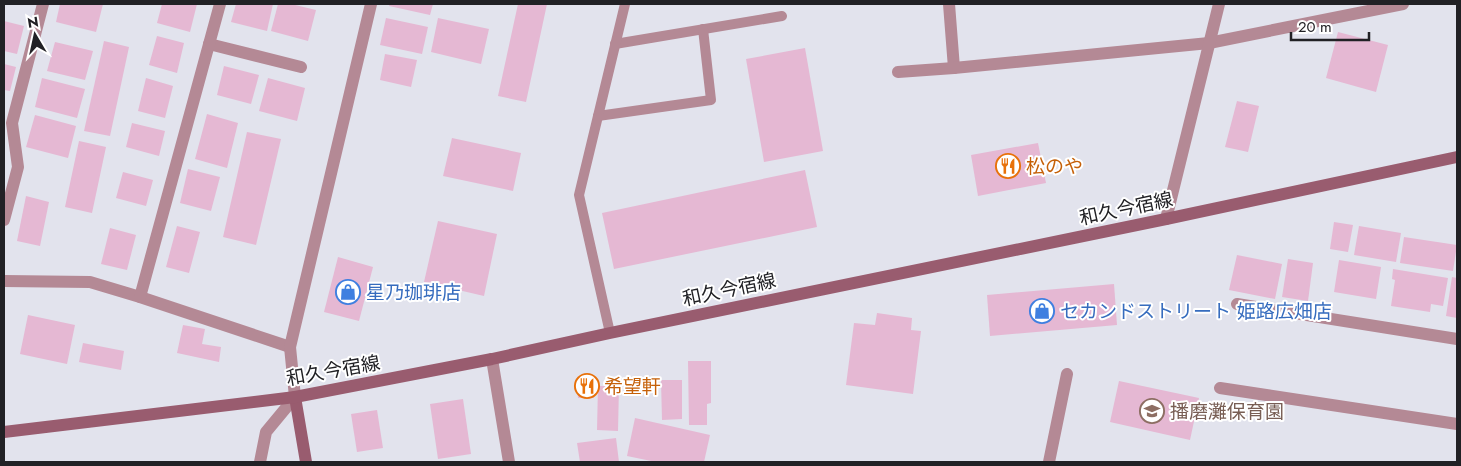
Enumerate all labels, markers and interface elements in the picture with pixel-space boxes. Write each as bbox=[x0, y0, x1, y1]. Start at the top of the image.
north arrow bbox=[10, 10, 60, 60]
scale bar bbox=[1291, 10, 1368, 42]
text: N bbox=[26, 11, 40, 33]
text: 20 m bbox=[1298, 16, 1332, 38]
restaurant icon: 松のや bbox=[995, 153, 1021, 179]
place label: 松のや bbox=[1026, 153, 1083, 180]
street label: 和久今宿線 bbox=[1077, 185, 1175, 232]
street label: 和久今宿線 bbox=[680, 266, 778, 313]
shop icon: 星乃珈琲店 bbox=[335, 279, 361, 305]
place label: 星乃珈琲店 bbox=[366, 279, 461, 306]
shop icon: セカンドストリート 姫路広畑店 bbox=[1029, 298, 1055, 324]
place label: セカンドストリート 姫路広畑店 bbox=[1060, 298, 1332, 325]
street label: 和久今宿線 bbox=[284, 349, 382, 392]
restaurant icon: 希望軒 bbox=[574, 373, 600, 399]
place label: 希望軒 bbox=[604, 373, 661, 400]
school or university icon: 播磨灘保育園 bbox=[1139, 398, 1165, 424]
place label: 播磨灘保育園 bbox=[1170, 398, 1284, 425]

